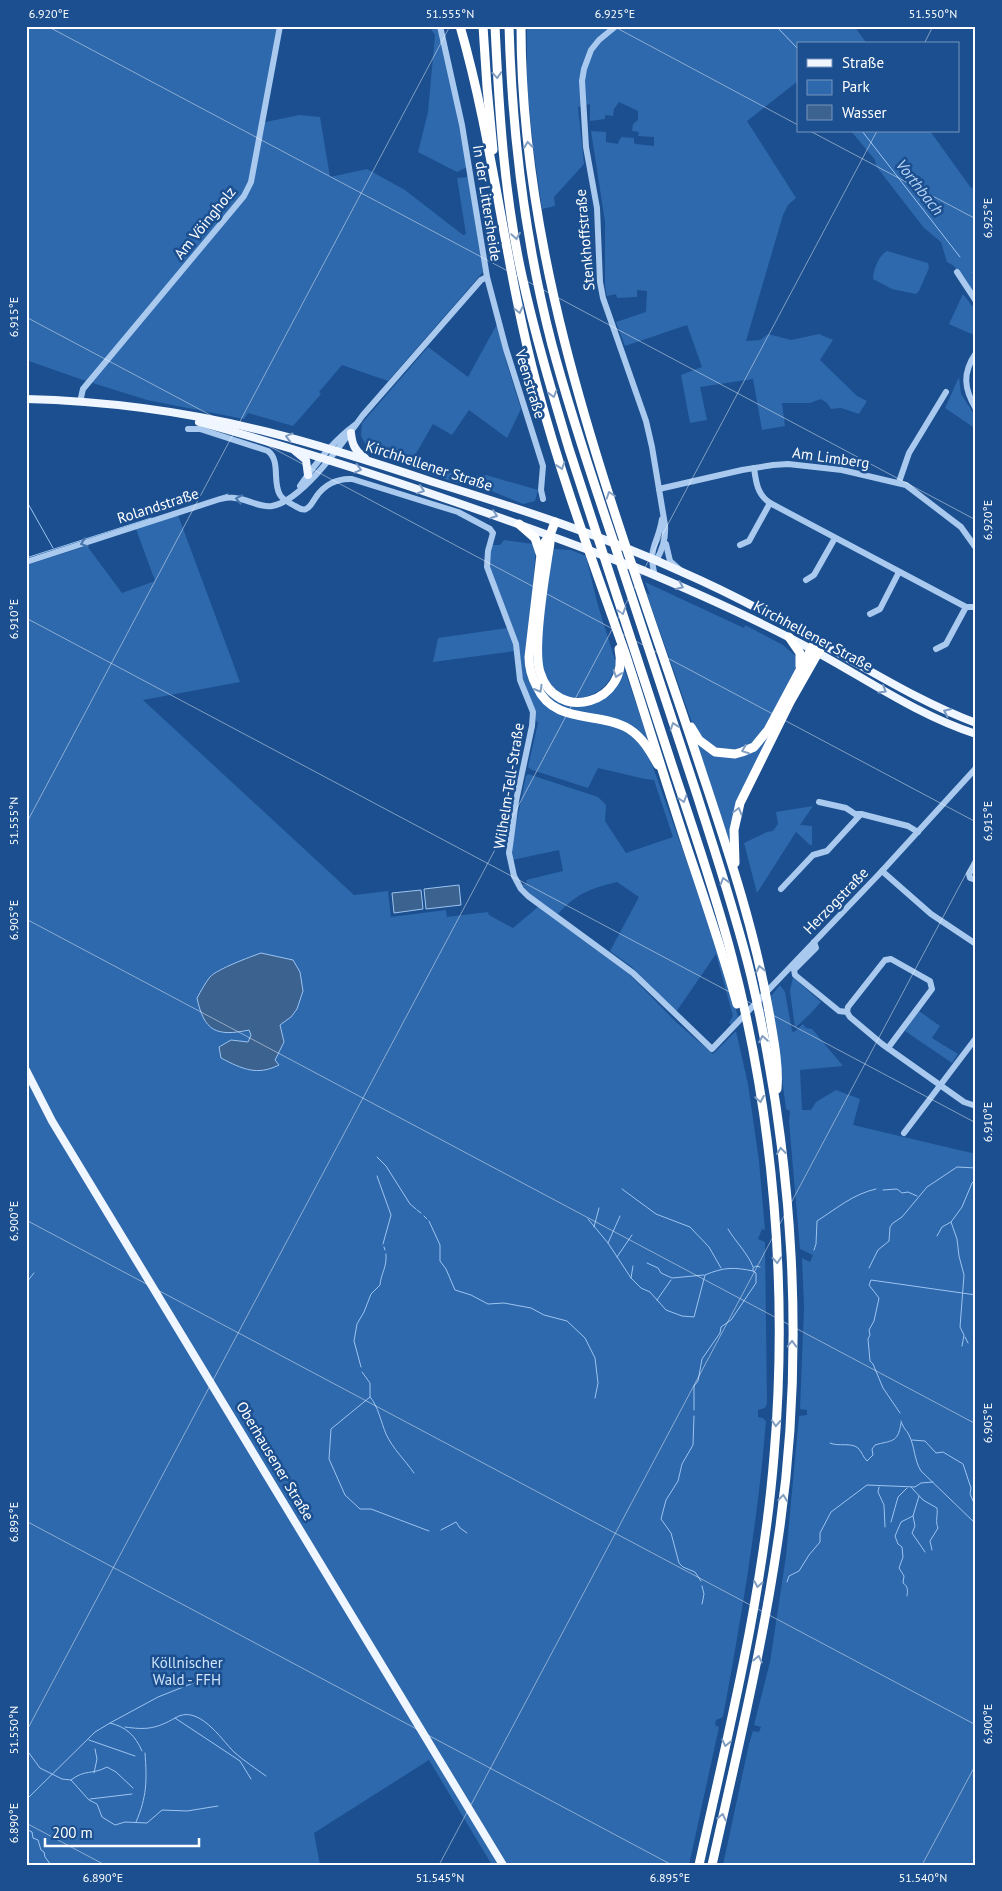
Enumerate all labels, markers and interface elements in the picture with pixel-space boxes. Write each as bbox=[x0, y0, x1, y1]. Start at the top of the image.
text: 6.920°E bbox=[29, 6, 69, 21]
text: 51.555°N bbox=[426, 6, 474, 21]
text: 6.925°E bbox=[595, 6, 635, 21]
text: 51.550°N bbox=[909, 6, 957, 21]
legend bbox=[797, 42, 960, 132]
text: Straße bbox=[842, 53, 884, 72]
one-way arrow bbox=[492, 71, 503, 79]
text: Park bbox=[842, 77, 870, 96]
text: Wasser bbox=[842, 103, 887, 122]
one-way arrow bbox=[523, 141, 534, 149]
street label: In der Littersheide bbox=[469, 143, 506, 263]
water label: Vorthbach bbox=[892, 155, 948, 219]
street label: Am Vöingholz bbox=[170, 183, 240, 263]
street label: Stenkhoffstraße bbox=[571, 188, 598, 292]
text: 6.925°E bbox=[980, 198, 995, 238]
one-way arrow bbox=[510, 232, 520, 241]
text: 6.915°E bbox=[6, 297, 21, 337]
one-way arrow bbox=[513, 305, 524, 314]
street label: Veenstraße bbox=[511, 346, 550, 421]
one-way arrow bbox=[547, 390, 557, 398]
one-way arrow bbox=[285, 432, 293, 443]
street label: Kirchhellener Straße bbox=[363, 436, 495, 495]
street label: Am Limberg bbox=[791, 443, 871, 472]
one-way arrow bbox=[555, 462, 565, 470]
one-way arrow bbox=[353, 464, 361, 474]
street label: Rolandstraße bbox=[115, 483, 201, 528]
one-way arrow bbox=[416, 484, 425, 494]
one-way arrow bbox=[606, 491, 616, 499]
one-way arrow bbox=[235, 495, 244, 505]
text: 6.920°E bbox=[980, 500, 995, 540]
one-way arrow bbox=[489, 509, 498, 519]
one-way arrow bbox=[80, 537, 89, 547]
one-way arrow bbox=[675, 580, 684, 590]
street label: Kirchhellener Straße bbox=[750, 596, 876, 675]
text: 6.910°E bbox=[6, 599, 21, 639]
one-way arrow bbox=[616, 606, 626, 615]
one-way arrow bbox=[613, 669, 623, 678]
one-way arrow bbox=[532, 684, 542, 693]
one-way arrow bbox=[878, 684, 887, 694]
one-way arrow bbox=[943, 707, 952, 718]
street label: Wilhelm-Tell-Straße bbox=[489, 721, 528, 850]
one-way arrow bbox=[670, 723, 680, 731]
one-way arrow bbox=[741, 744, 750, 754]
one-way arrow bbox=[678, 794, 688, 802]
text: 51.555°N bbox=[6, 797, 21, 845]
text: 6.915°E bbox=[980, 801, 995, 841]
one-way arrow bbox=[733, 807, 743, 815]
street label: Herzogstraße bbox=[799, 863, 872, 938]
one-way arrow bbox=[720, 877, 730, 886]
text: 6.905°E bbox=[6, 900, 21, 940]
one-way arrow bbox=[755, 965, 766, 974]
one-way arrow bbox=[759, 1034, 769, 1043]
one-way arrow bbox=[755, 1095, 765, 1103]
text: 6.910°E bbox=[980, 1102, 995, 1142]
one-way arrow bbox=[776, 1147, 787, 1155]
text: 6.900°E bbox=[6, 1201, 21, 1241]
one-way arrow bbox=[772, 1257, 783, 1265]
one-way arrow bbox=[787, 1340, 797, 1348]
street label: Oberhausener Straße bbox=[232, 1398, 319, 1524]
text: 6.905°E bbox=[980, 1403, 995, 1443]
one-way arrow bbox=[771, 1419, 782, 1427]
one-way arrow bbox=[777, 1494, 788, 1502]
text: 6.895°E bbox=[6, 1502, 21, 1542]
one-way arrow bbox=[753, 1580, 763, 1589]
park label: Köllnischer Wald - FFH bbox=[151, 1653, 223, 1689]
one-way arrow bbox=[752, 1654, 762, 1663]
text: 6.900°E bbox=[980, 1704, 995, 1744]
text: 51.550°N bbox=[6, 1706, 21, 1754]
one-way arrow bbox=[721, 1739, 732, 1748]
text: 6.890°E bbox=[6, 1803, 21, 1843]
one-way arrow bbox=[716, 1813, 727, 1822]
scale bar bbox=[45, 1816, 199, 1848]
text: 200 m bbox=[52, 1823, 93, 1842]
text: 6.890°E bbox=[83, 1870, 123, 1885]
text: 51.545°N bbox=[416, 1870, 464, 1885]
text: 6.895°E bbox=[650, 1870, 690, 1885]
text: 51.540°N bbox=[899, 1870, 947, 1885]

